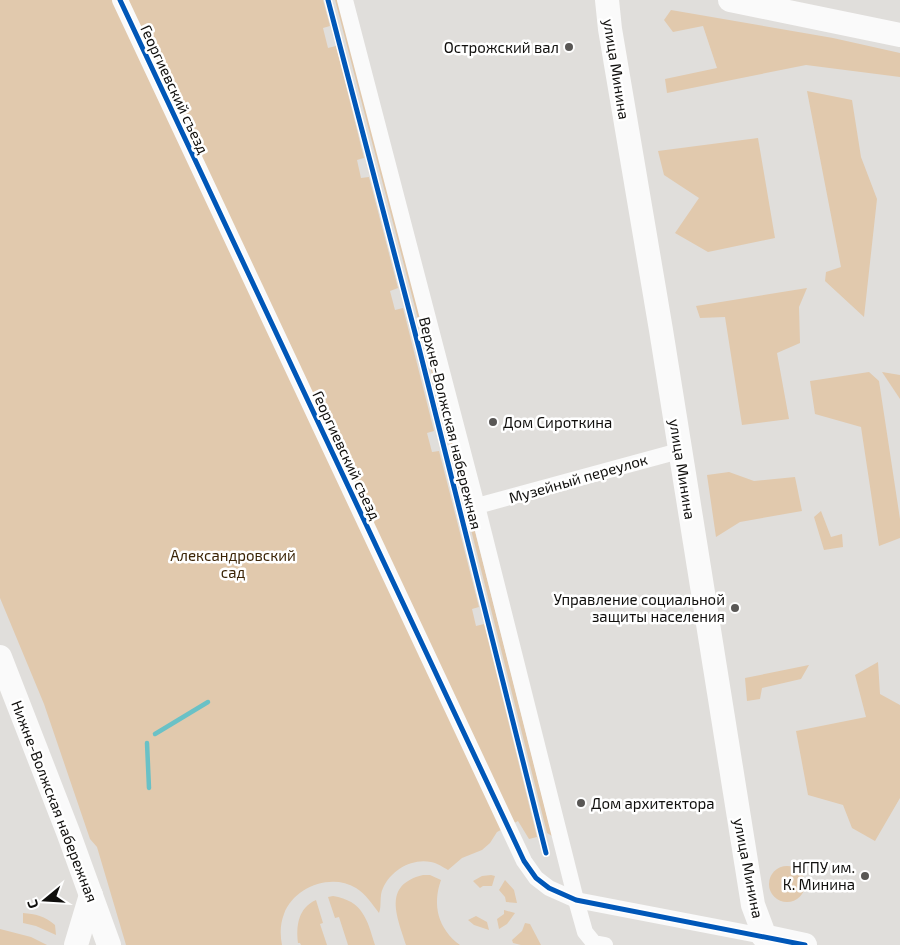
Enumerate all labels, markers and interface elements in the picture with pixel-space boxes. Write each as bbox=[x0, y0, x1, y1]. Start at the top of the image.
street label: улица Минина bbox=[599, 17, 634, 121]
street label: Георгиевский съезд bbox=[137, 22, 213, 157]
place label: Острожский вал bbox=[444, 38, 559, 56]
marker: Острожский вал bbox=[563, 41, 575, 53]
street label: Верхне-Волжская набережная bbox=[416, 315, 486, 531]
street label: Георгиевский съезд bbox=[309, 388, 385, 523]
place label: Дом Сироткина bbox=[503, 413, 612, 431]
marker: Дом Сироткина bbox=[487, 416, 499, 428]
street label: улица Минина bbox=[665, 417, 700, 521]
street label: Музейный переулок bbox=[507, 450, 650, 507]
park label: Александровский сад bbox=[170, 546, 296, 581]
place label: Управление социальной защиты населения bbox=[553, 590, 725, 625]
marker: Управление социальной защиты населения bbox=[729, 602, 741, 614]
street label: Нижне-Волжская набережная bbox=[8, 697, 102, 905]
place label: Дом архитектора bbox=[591, 794, 715, 812]
marker: Дом архитектора bbox=[575, 797, 587, 809]
street label: улица Минина bbox=[729, 816, 768, 920]
place label: НГПУ им. К. Минина bbox=[783, 858, 855, 893]
marker: НГПУ им. К. Минина bbox=[859, 870, 871, 882]
north arrow bbox=[20, 875, 70, 925]
text: С bbox=[23, 898, 42, 911]

